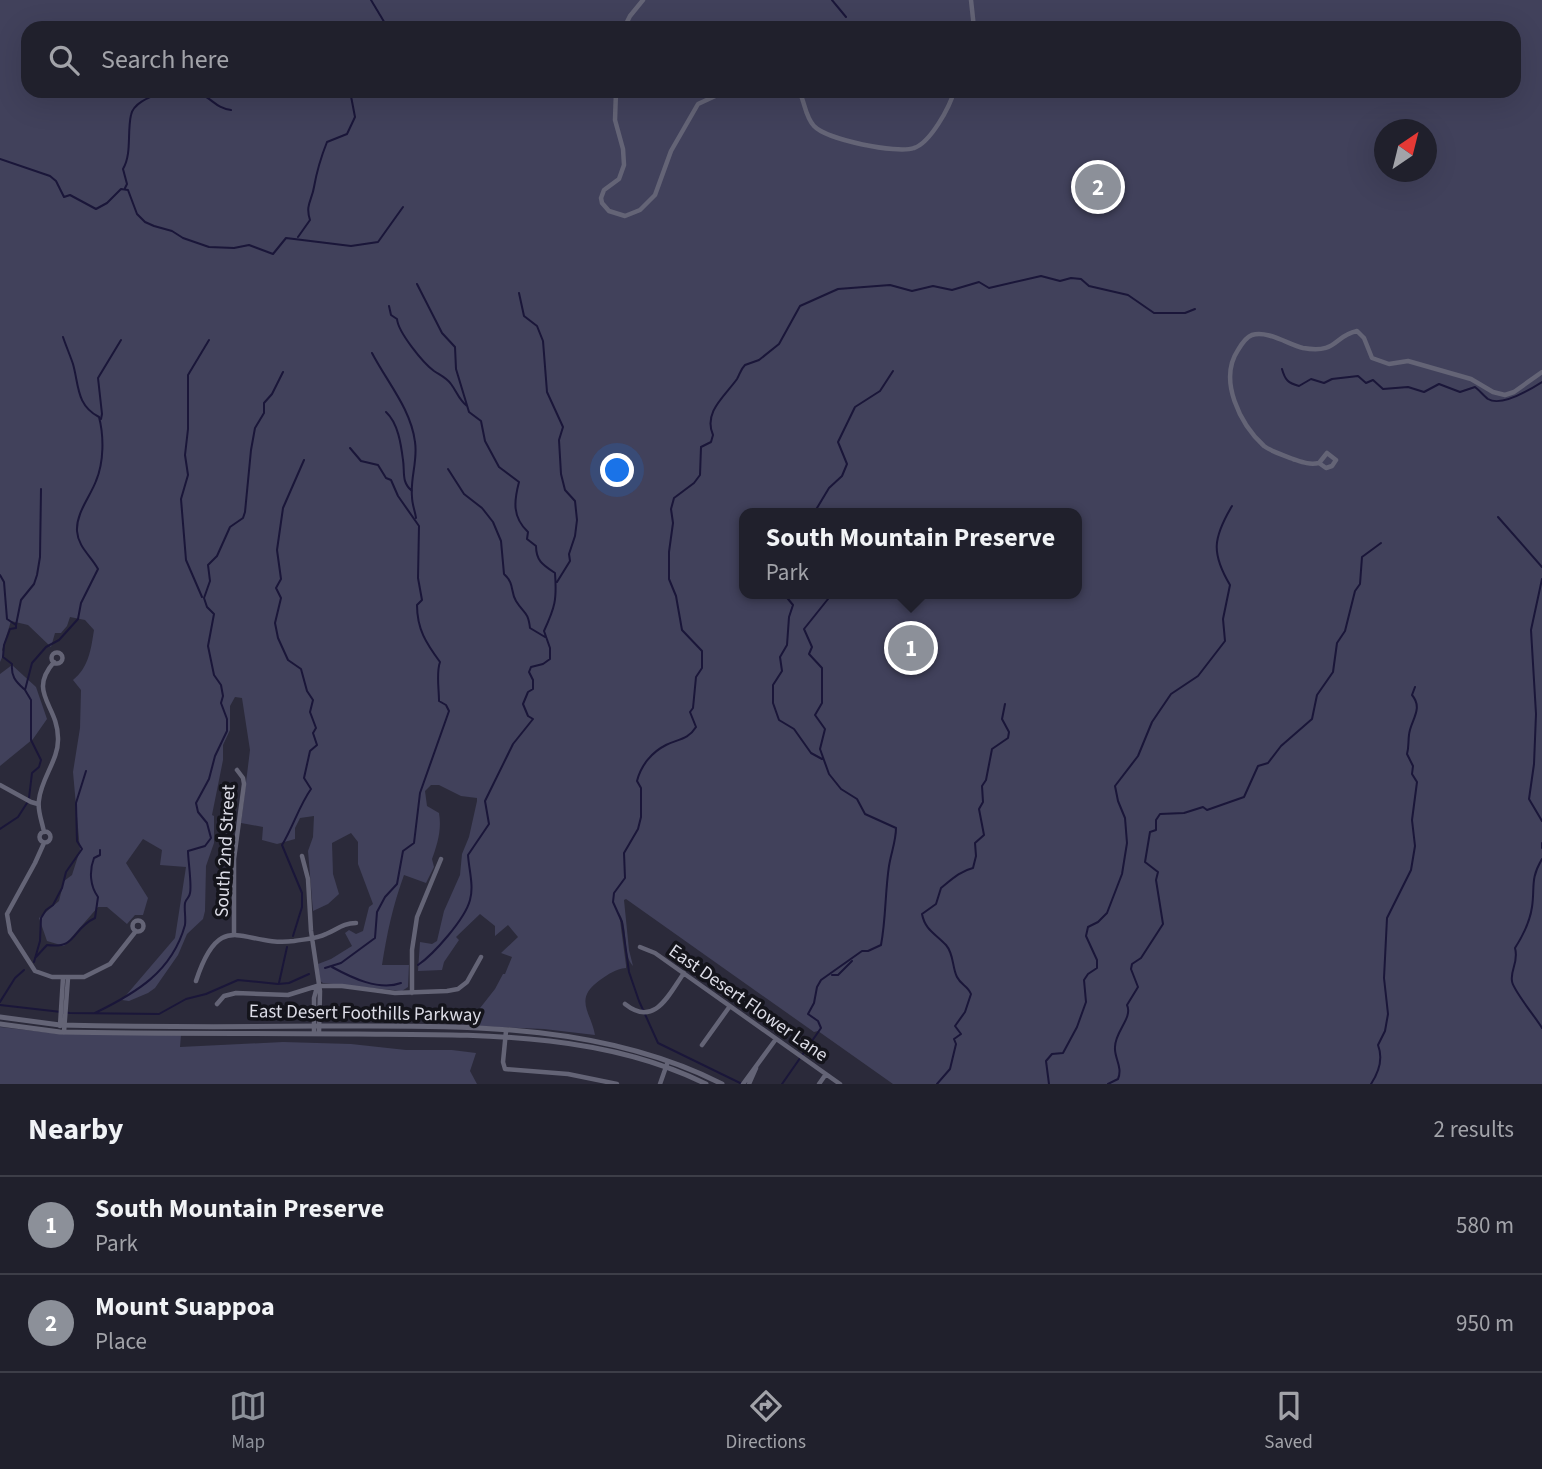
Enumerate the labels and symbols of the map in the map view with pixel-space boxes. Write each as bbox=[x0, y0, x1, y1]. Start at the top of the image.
north arrow bbox=[1374, 119, 1437, 182]
pin: 2 bbox=[1075, 161, 1121, 213]
your location bbox=[600, 453, 634, 487]
pin: 1 bbox=[888, 622, 934, 674]
street label: South 2nd Street bbox=[209, 783, 242, 918]
street label: East Desert Flower Lane bbox=[663, 938, 833, 1069]
street label: East Desert Foothills Parkway bbox=[249, 998, 482, 1029]

